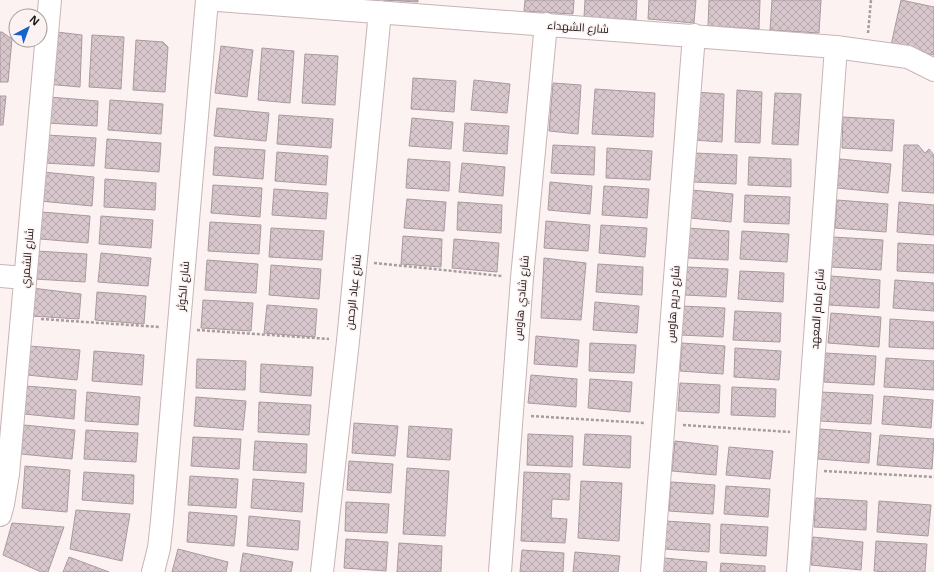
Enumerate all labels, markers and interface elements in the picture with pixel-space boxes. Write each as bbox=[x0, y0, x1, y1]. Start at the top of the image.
north arrow bbox=[8, 8, 48, 48]
text: N bbox=[27, 11, 43, 29]
street label: شارع الشهداء bbox=[547, 17, 609, 37]
street label: شارع الشمري bbox=[16, 227, 39, 289]
street label: شارع عباد الرحمن bbox=[341, 253, 365, 331]
street label: شارع شادي هاوس bbox=[509, 255, 534, 342]
street label: شارع الكوثر bbox=[173, 260, 193, 313]
street label: شارع دريم هاوس bbox=[662, 265, 684, 343]
street label: شارع امام المعهد bbox=[806, 268, 828, 350]

